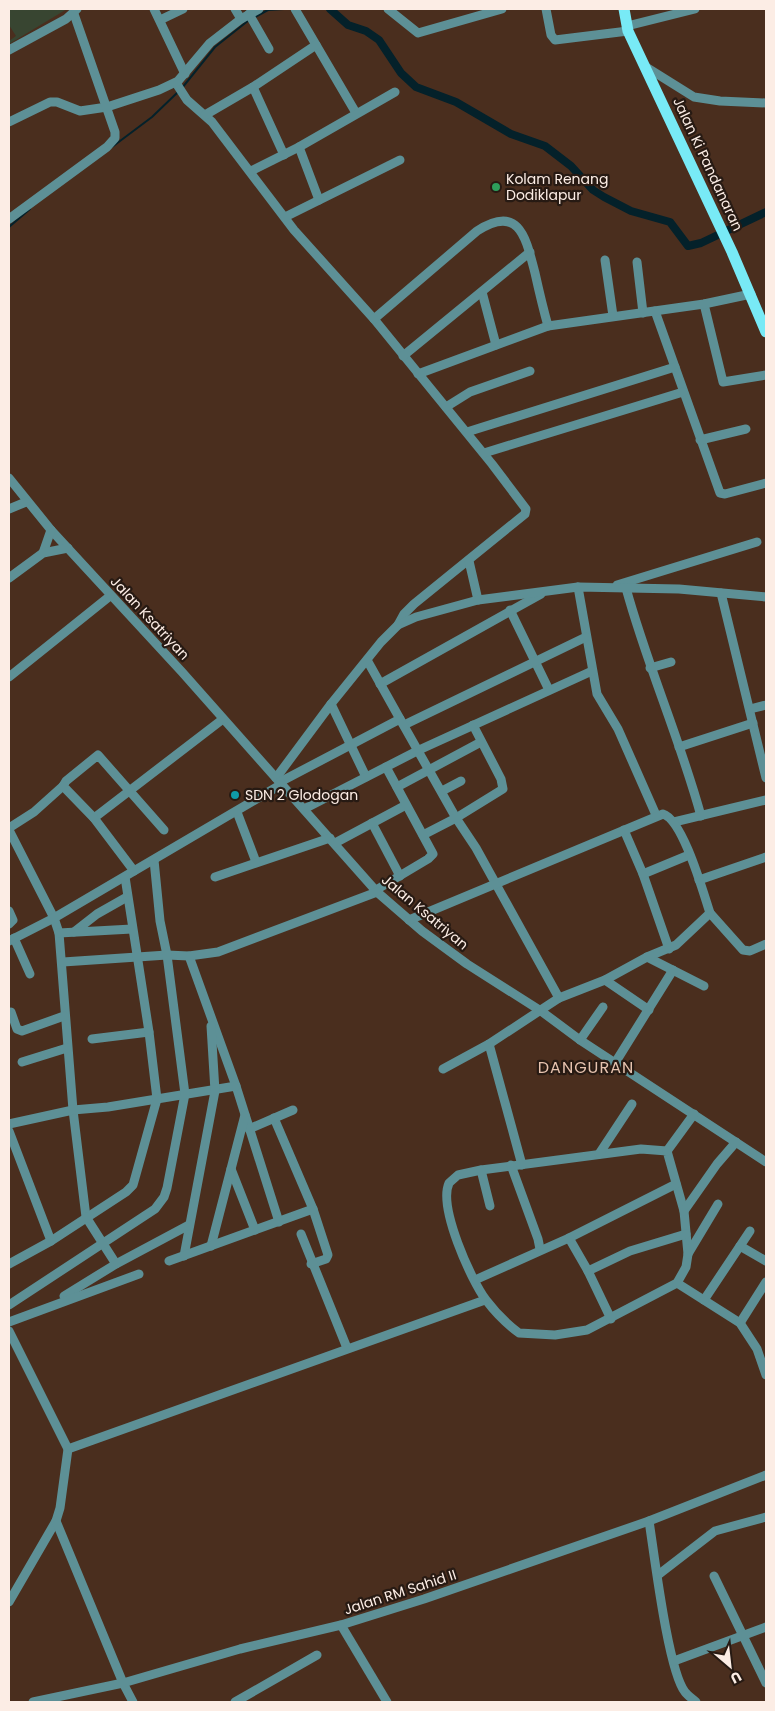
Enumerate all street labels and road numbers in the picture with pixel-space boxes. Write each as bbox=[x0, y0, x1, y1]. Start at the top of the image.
street label: Jalan Ki Pandanaran bbox=[668, 94, 748, 234]
street label: Jalan Ksatriyan bbox=[106, 572, 194, 664]
street label: Jalan Ksatriyan bbox=[377, 870, 473, 954]
street label: Jalan RM Sahid II bbox=[341, 1564, 459, 1620]

